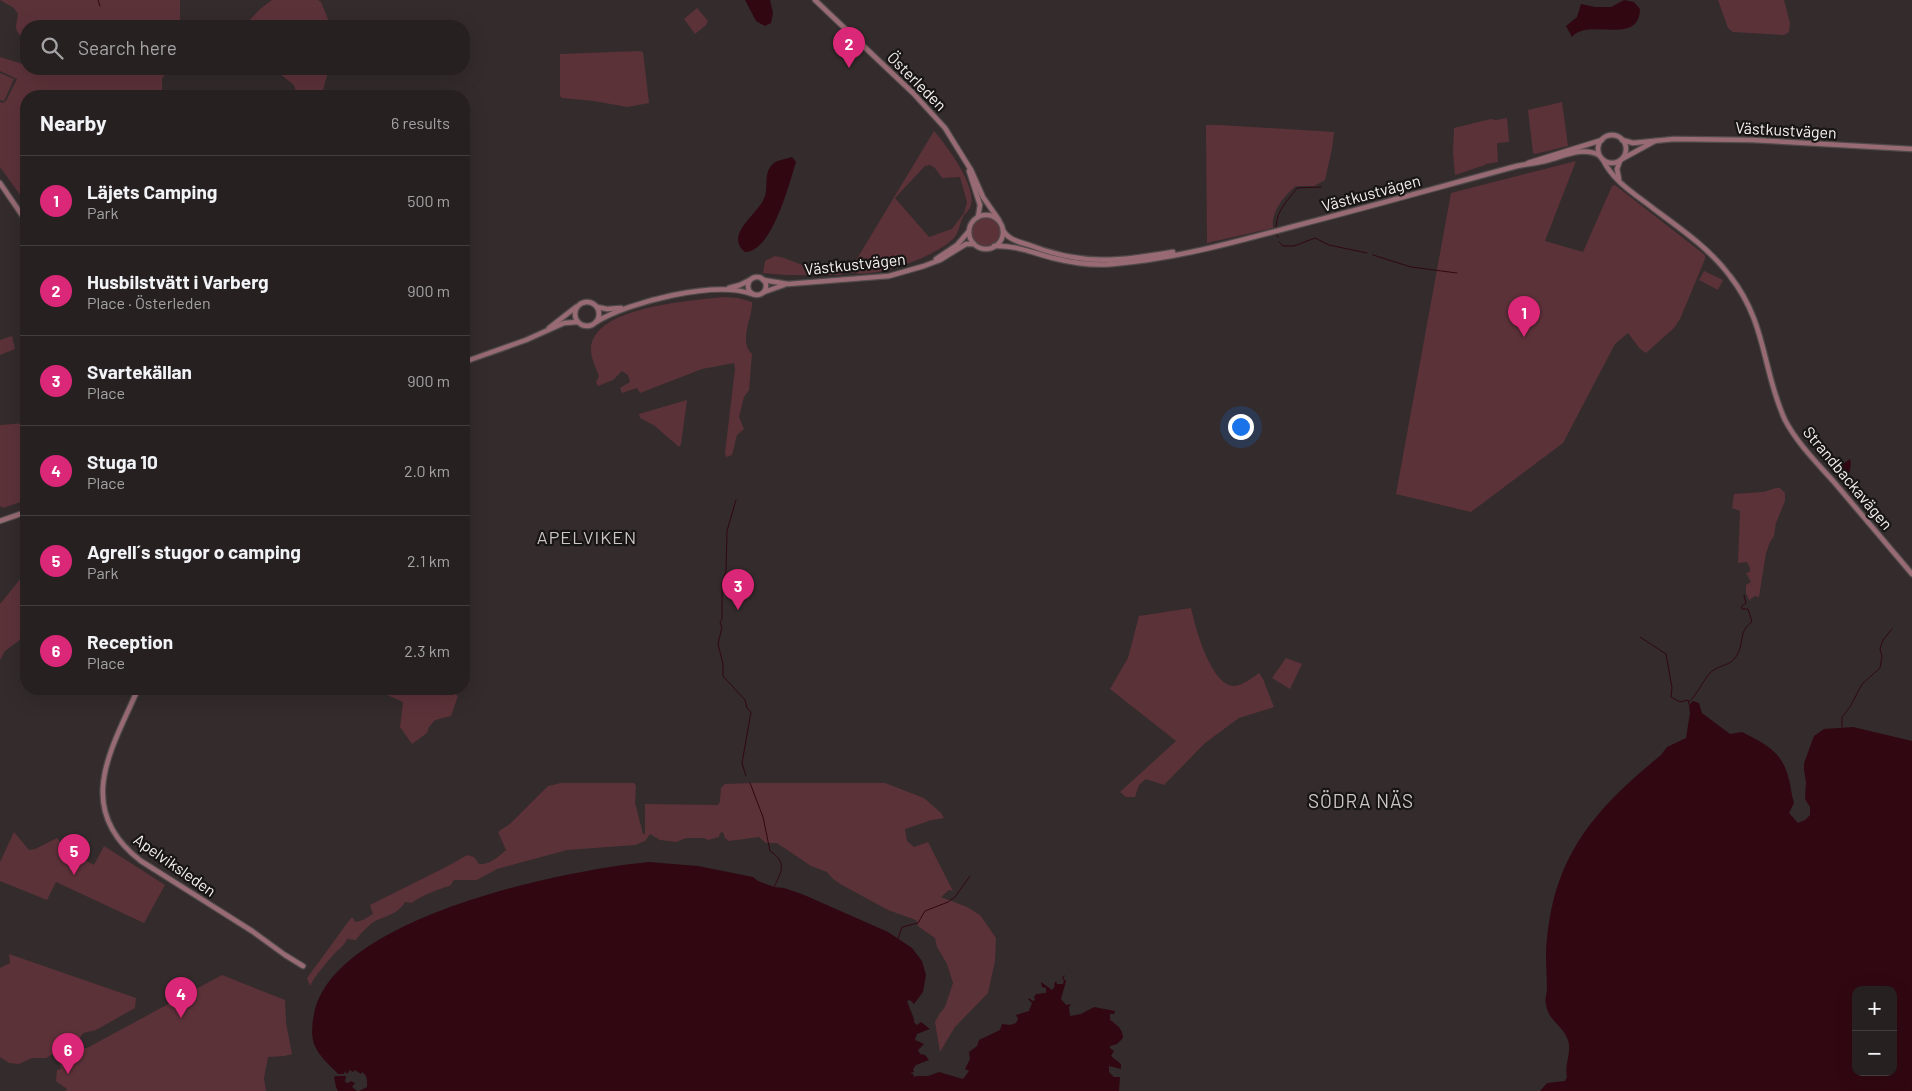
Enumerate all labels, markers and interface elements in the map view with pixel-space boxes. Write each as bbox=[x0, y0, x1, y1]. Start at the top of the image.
search box bbox=[20, 20, 470, 75]
pin: 2 bbox=[833, 27, 865, 68]
icon: search bbox=[38, 34, 66, 62]
text: Search here bbox=[78, 36, 177, 59]
street label: Österleden bbox=[884, 47, 951, 114]
text: Nearby bbox=[40, 110, 106, 135]
text: 6 results bbox=[391, 113, 450, 132]
street label: Västkustvägen bbox=[1735, 117, 1837, 142]
street label: Västkustvägen bbox=[1319, 170, 1422, 215]
text: Läjets Camping bbox=[87, 180, 217, 203]
text: 1 bbox=[53, 191, 59, 210]
text: 500 m bbox=[407, 191, 450, 210]
text: Park bbox=[87, 203, 118, 222]
street label: Västkustvägen bbox=[803, 249, 907, 278]
text: Husbilstvätt i Varberg bbox=[87, 270, 269, 293]
text: 2 bbox=[52, 281, 60, 300]
text: 900 m bbox=[407, 281, 450, 300]
text: Place · Österleden bbox=[87, 293, 211, 312]
pin: 1 bbox=[1508, 296, 1540, 337]
text: Svartekällan bbox=[87, 360, 192, 383]
text: 3 bbox=[52, 371, 60, 390]
text: 900 m bbox=[407, 371, 450, 390]
text: Place bbox=[87, 383, 125, 402]
your location bbox=[1228, 414, 1254, 440]
street label: Strandbackavägen bbox=[1800, 422, 1897, 533]
text: Stuga 10 bbox=[87, 450, 158, 473]
text: 4 bbox=[51, 461, 61, 480]
text: 2.0 km bbox=[404, 461, 450, 480]
text: Place bbox=[87, 473, 125, 492]
district label: APELVIKEN bbox=[537, 526, 637, 548]
text: Agrell´s stugor o camping bbox=[87, 540, 301, 563]
text: 5 bbox=[52, 551, 60, 570]
text: 2.1 km bbox=[407, 551, 450, 570]
text: Park bbox=[87, 563, 118, 582]
pin: 3 bbox=[722, 569, 754, 610]
text: Reception bbox=[87, 630, 173, 653]
text: 6 bbox=[52, 641, 60, 660]
text: 2.3 km bbox=[404, 641, 450, 660]
text: Place bbox=[87, 653, 125, 672]
district label: SÖDRA NÄS bbox=[1308, 789, 1414, 812]
street label: Apelviksleden bbox=[130, 829, 220, 900]
pin: 5 bbox=[58, 834, 90, 875]
pin: 4 bbox=[165, 977, 197, 1018]
map controls bbox=[1852, 986, 1897, 1076]
button: + bbox=[1852, 986, 1897, 1031]
button: − bbox=[1852, 1031, 1897, 1076]
pin: 6 bbox=[52, 1033, 84, 1074]

